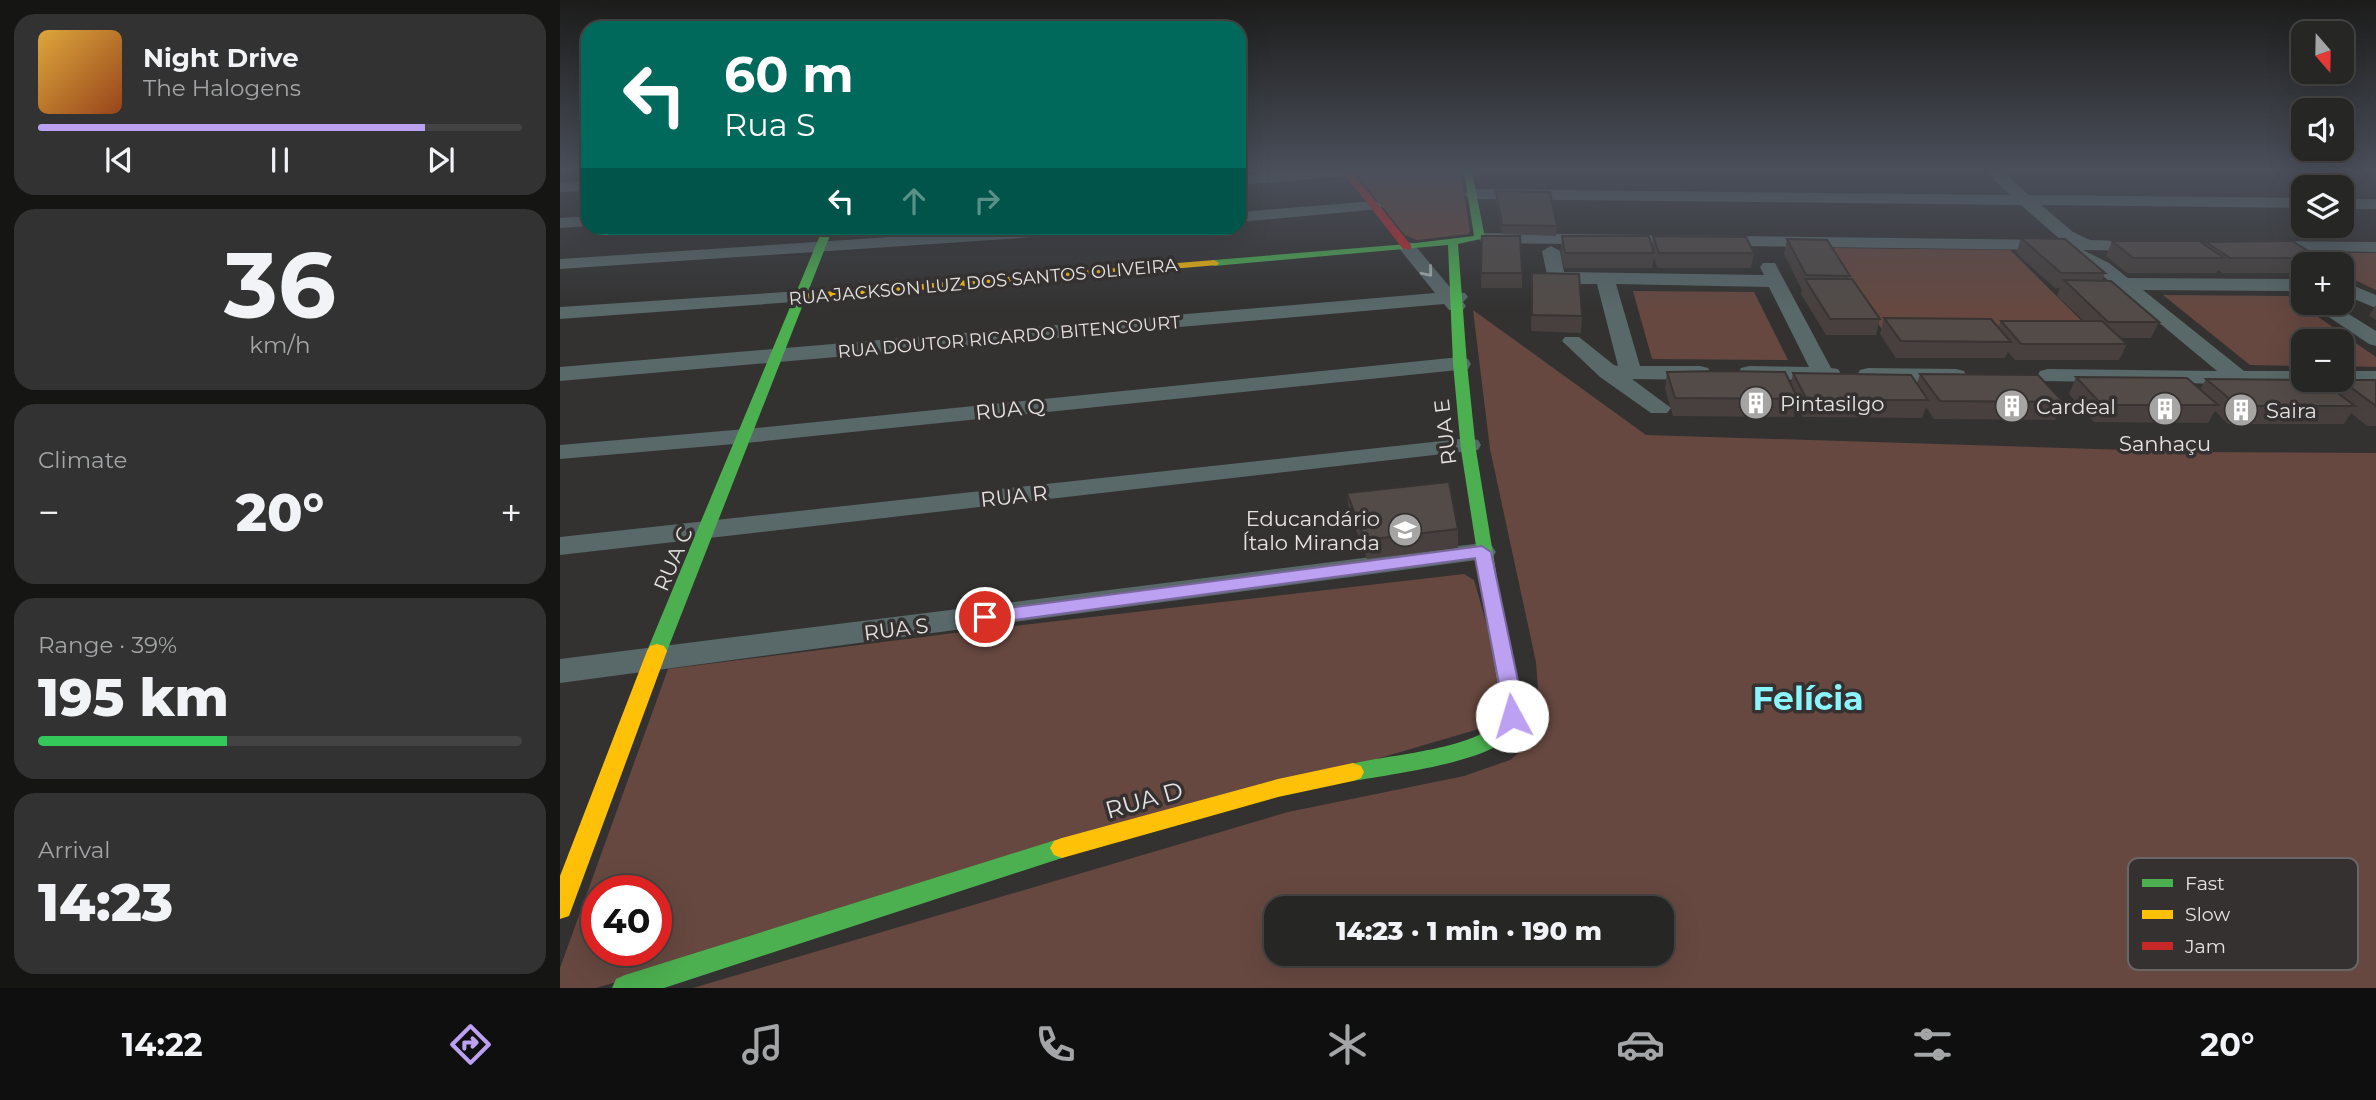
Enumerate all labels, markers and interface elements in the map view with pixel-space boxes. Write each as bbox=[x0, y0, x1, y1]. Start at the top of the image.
north arrow bbox=[2291, 21, 2354, 84]
map controls bbox=[2291, 21, 2354, 392]
text: Night Drive bbox=[143, 42, 299, 74]
text: 60 m bbox=[724, 45, 854, 104]
icon: left bbox=[609, 49, 700, 140]
text: The Halogens bbox=[143, 74, 301, 102]
button: sound bbox=[2291, 98, 2354, 161]
text: Rua S bbox=[724, 105, 816, 144]
icon: previous bbox=[100, 141, 138, 179]
icon: pause bbox=[261, 141, 299, 179]
icon: next bbox=[422, 141, 460, 179]
button: layers bbox=[2291, 175, 2354, 238]
icon: left bbox=[822, 182, 860, 220]
icon: ahead bbox=[895, 182, 933, 220]
icon: right bbox=[968, 182, 1006, 220]
text: 36 bbox=[224, 230, 336, 341]
button: + bbox=[2291, 252, 2354, 315]
street label: RUA JACKSON LUZ DOS SANTOS OLIVEIRA bbox=[788, 254, 1178, 310]
one-way arrow bbox=[1420, 264, 1432, 277]
street label: RUA DOUTOR RICARDO BITENCOURT bbox=[837, 311, 1182, 363]
button: − bbox=[2291, 329, 2354, 392]
text: km/h bbox=[249, 331, 311, 359]
building icon: Pintasilgo bbox=[1737, 384, 1775, 422]
building icon: Cardeal bbox=[1993, 387, 2031, 425]
building icon: Sanhaçu bbox=[2146, 390, 2184, 428]
place label: Pintasilgo bbox=[1780, 391, 1885, 416]
building icon: Saira bbox=[2222, 391, 2260, 429]
street label: RUA Q bbox=[974, 393, 1046, 425]
place label: Cardeal bbox=[2036, 394, 2116, 419]
street label: RUA E bbox=[1429, 398, 1461, 466]
place label: Saira bbox=[2266, 398, 2317, 423]
place label: Sanhaçu bbox=[2119, 431, 2211, 456]
text: Climate bbox=[38, 446, 127, 474]
street label: RUA R bbox=[979, 480, 1049, 512]
text: 20° bbox=[236, 481, 324, 544]
text: − bbox=[38, 489, 60, 536]
text: + bbox=[500, 489, 522, 536]
place label: Educandário Ítalo Miranda bbox=[1242, 506, 1380, 555]
school or university icon: Educandário Ítalo Miranda bbox=[1386, 511, 1424, 549]
street label: RUA C bbox=[648, 523, 698, 595]
pin bbox=[955, 587, 1015, 647]
icon: arrive bbox=[966, 598, 1004, 636]
street label: RUA S bbox=[862, 613, 930, 645]
text: Range · 39% bbox=[38, 631, 177, 659]
text: 195 km bbox=[38, 666, 229, 729]
district label: Felícia bbox=[1752, 678, 1864, 718]
position arrow bbox=[1475, 679, 1549, 753]
street label: RUA D bbox=[1102, 775, 1186, 825]
text: Arrival bbox=[38, 836, 111, 864]
legend bbox=[2128, 858, 2358, 970]
text: 14:23 bbox=[38, 871, 173, 934]
text: Fast bbox=[2185, 872, 2225, 895]
speed limit sign: 40 bbox=[581, 875, 672, 966]
text: Slow bbox=[2185, 903, 2230, 926]
text: 14:23 · 1 min · 190 m bbox=[1336, 915, 1602, 947]
text: Jam bbox=[2184, 935, 2226, 958]
icon: directions bbox=[446, 1020, 495, 1069]
icon: music bbox=[738, 1020, 787, 1069]
icon: phone bbox=[1031, 1020, 1080, 1069]
icon: climate bbox=[1323, 1020, 1372, 1069]
icon: car bbox=[1616, 1020, 1665, 1069]
icon: filters bbox=[1908, 1020, 1957, 1069]
text: 14:22 bbox=[122, 1025, 203, 1064]
text: 20° bbox=[2200, 1025, 2254, 1064]

